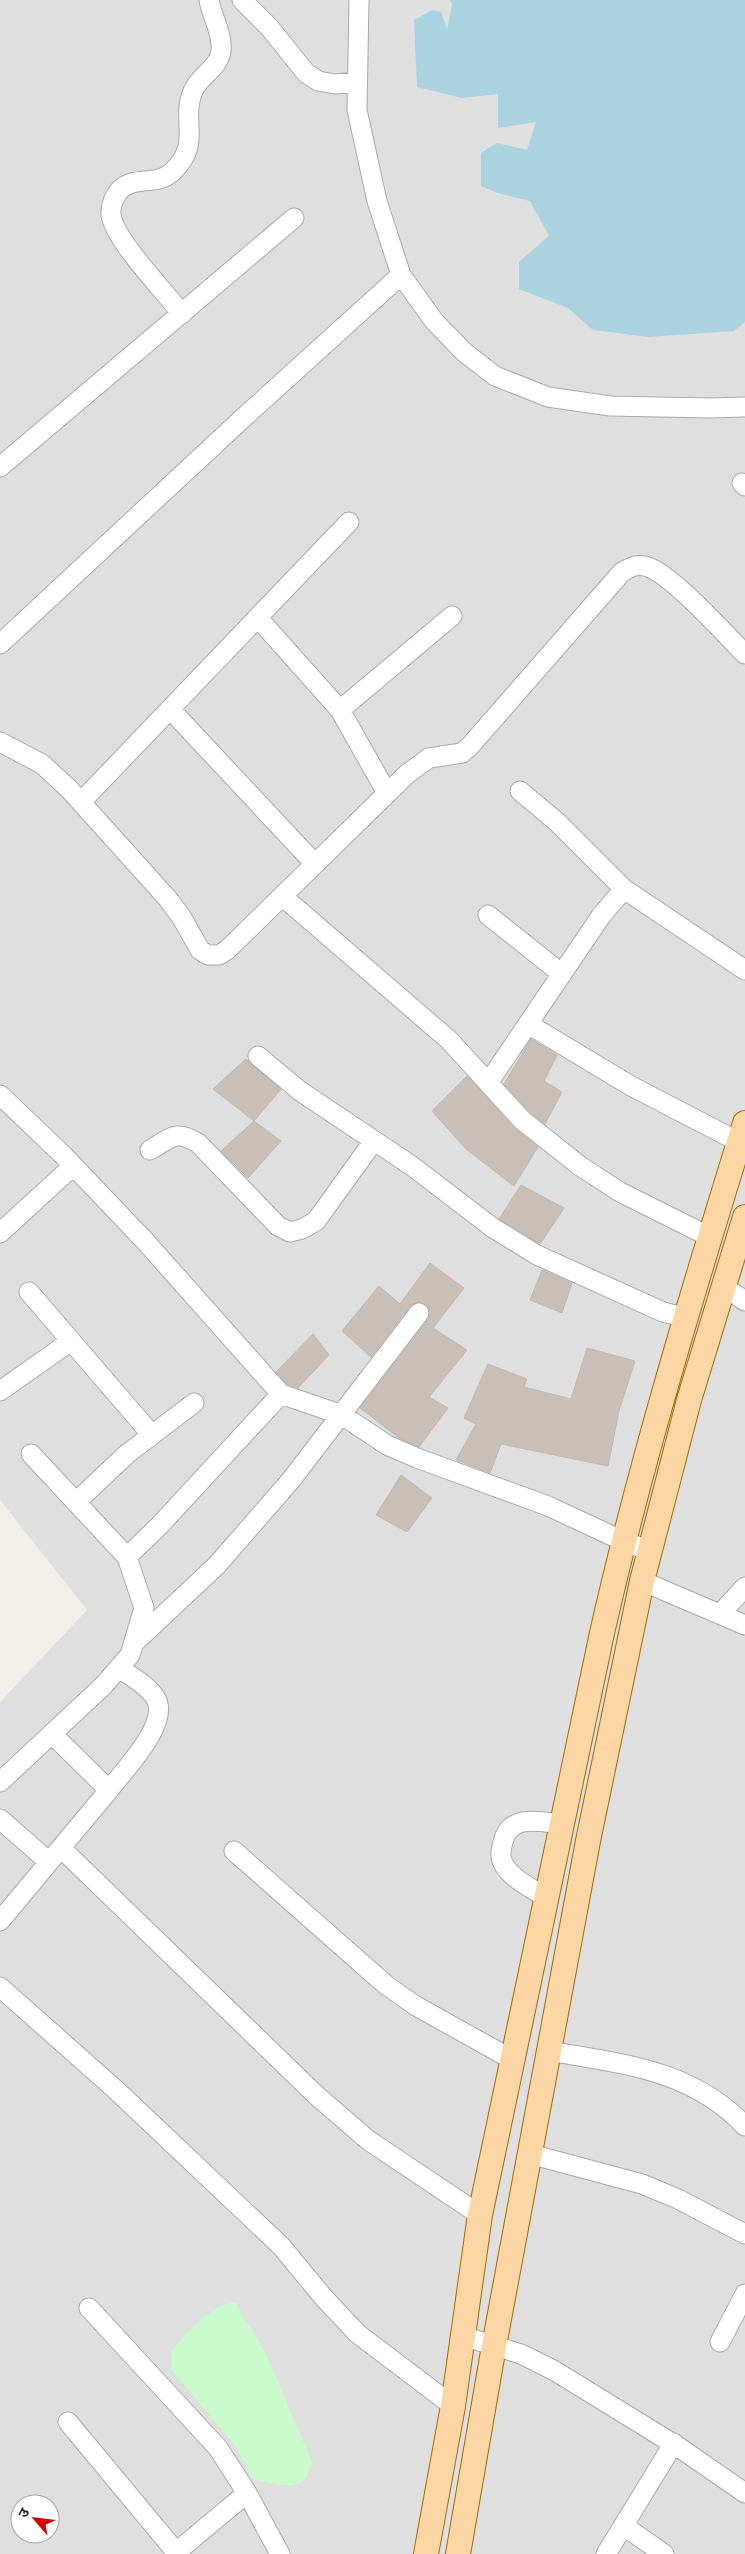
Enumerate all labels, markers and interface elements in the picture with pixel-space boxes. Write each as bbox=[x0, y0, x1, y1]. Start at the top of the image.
north arrow bbox=[10, 2494, 60, 2544]
text: उ bbox=[15, 2505, 34, 2521]

